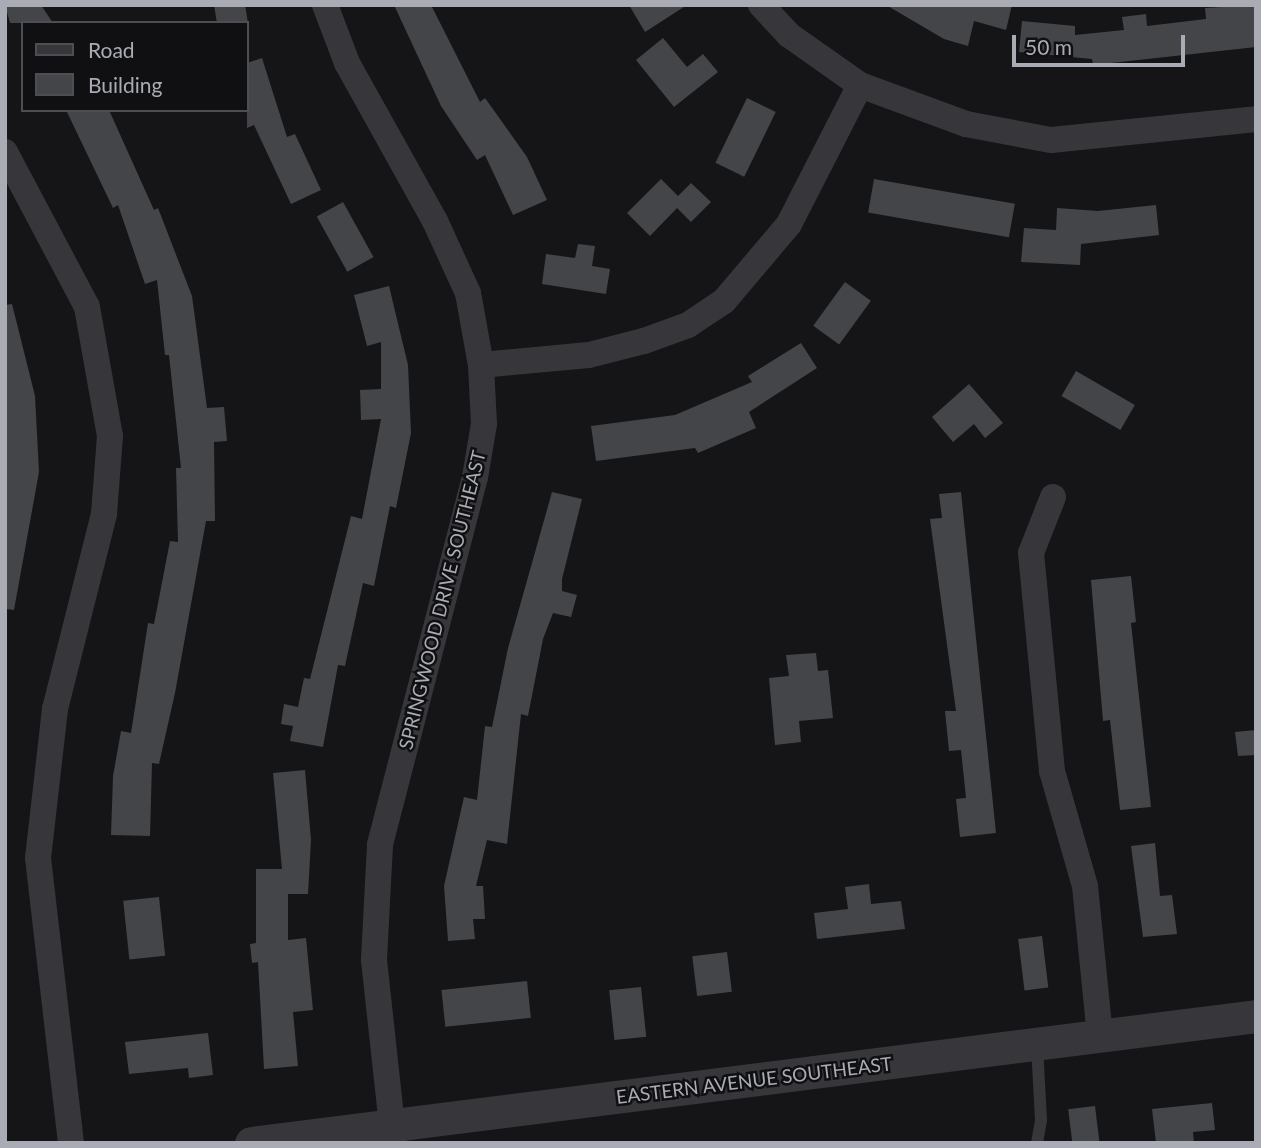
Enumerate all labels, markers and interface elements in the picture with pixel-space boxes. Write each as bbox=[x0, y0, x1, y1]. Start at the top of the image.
legend bbox=[21, 21, 248, 112]
scale bar bbox=[1016, 21, 1189, 65]
text: 50 m bbox=[1025, 34, 1072, 59]
text: Road bbox=[88, 37, 135, 62]
text: Building bbox=[88, 72, 163, 97]
street label: SPRINGWOOD DRIVE SOUTHEAST bbox=[394, 448, 490, 752]
street label: EASTERN AVENUE SOUTHEAST bbox=[615, 1052, 893, 1108]

